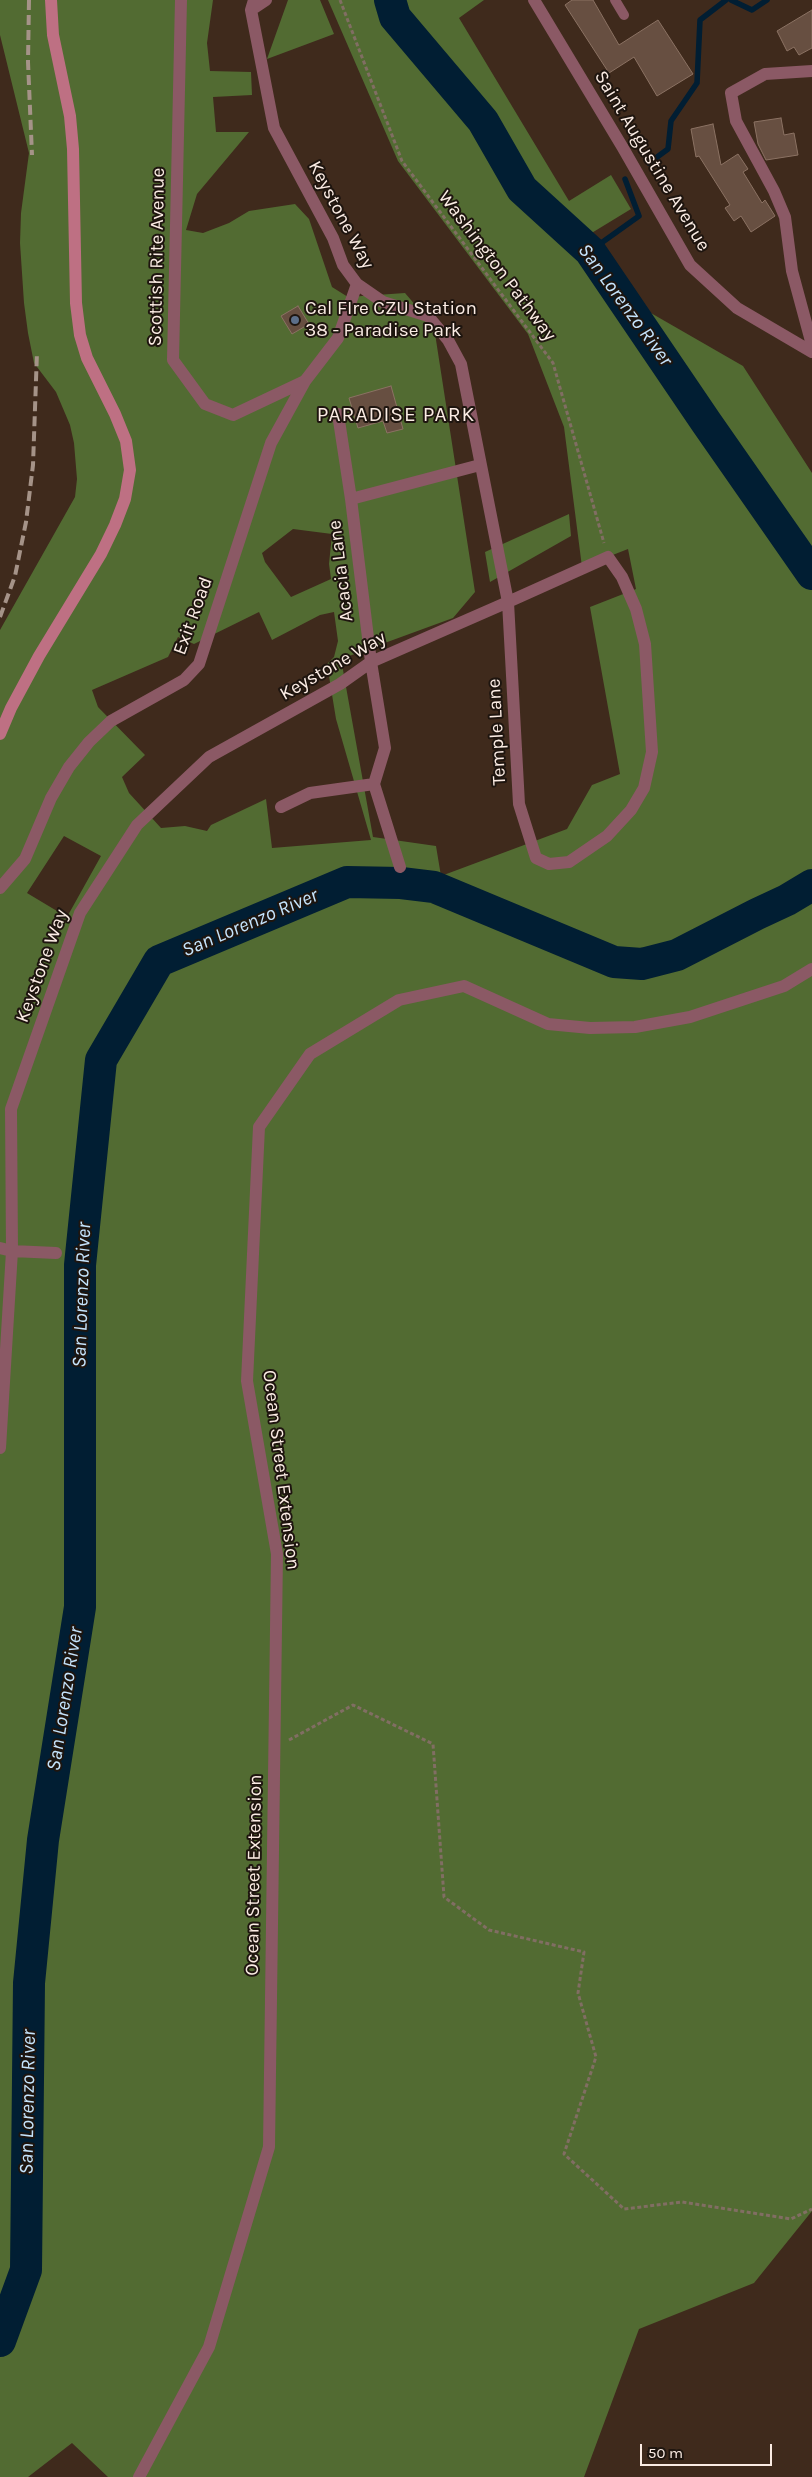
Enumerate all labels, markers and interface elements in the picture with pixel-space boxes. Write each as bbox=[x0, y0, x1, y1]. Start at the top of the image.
street label: Saint Augustine Avenue bbox=[589, 67, 715, 255]
street label: Keystone Way bbox=[303, 157, 379, 273]
street label: Scottish Rite Avenue bbox=[144, 167, 170, 347]
street label: Washington Pathway bbox=[433, 186, 561, 346]
water label: San Lorenzo River bbox=[573, 239, 677, 371]
place label: Cal FIre CZU Station 38 - Paradise Park bbox=[305, 298, 477, 342]
marker: Cal FIre CZU Station 38 - Paradise Park bbox=[289, 314, 301, 326]
district label: PARADISE PARK bbox=[315, 402, 477, 428]
street label: Acacia Lane bbox=[323, 519, 359, 623]
street label: Exit Road bbox=[168, 574, 218, 658]
street label: Keystone Way bbox=[276, 626, 390, 706]
street label: Temple Lane bbox=[483, 678, 511, 786]
water label: San Lorenzo River bbox=[178, 884, 322, 962]
street label: Keystone Way bbox=[11, 906, 73, 1026]
water label: San Lorenzo River bbox=[67, 1222, 97, 1368]
street label: Ocean Street Extension bbox=[257, 1369, 305, 1571]
water label: San Lorenzo River bbox=[42, 1625, 88, 1773]
street label: Ocean Street Extension bbox=[241, 1774, 267, 1976]
water label: San Lorenzo River bbox=[15, 2029, 41, 2175]
scale bar bbox=[642, 2434, 774, 2466]
text: 50 m bbox=[648, 2444, 683, 2462]

